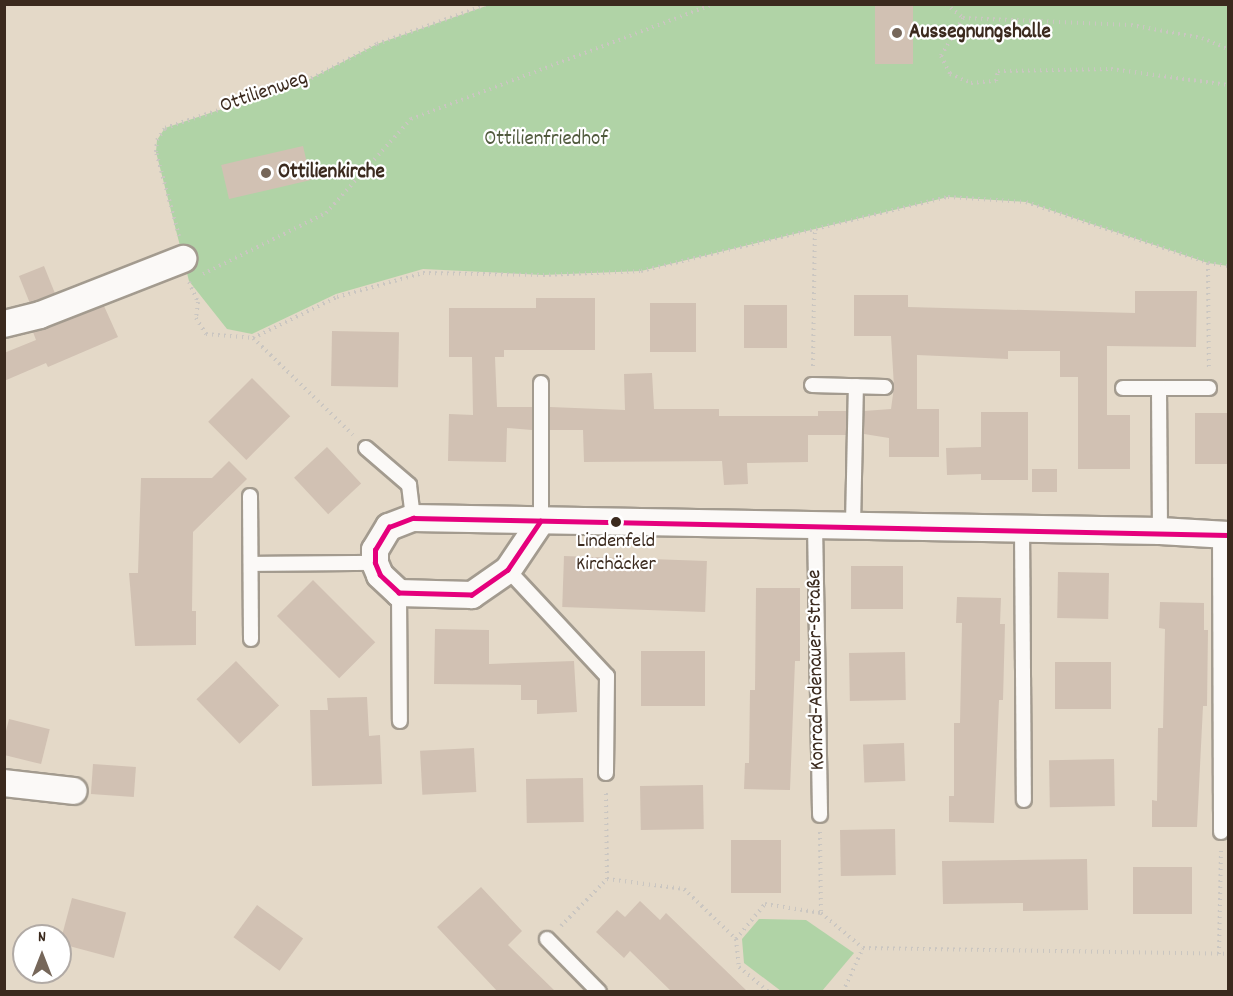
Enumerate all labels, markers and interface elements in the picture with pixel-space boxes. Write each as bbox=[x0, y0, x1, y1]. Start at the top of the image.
place label: Aussegnungshalle bbox=[909, 20, 1051, 46]
marker: Aussegnungshalle bbox=[890, 26, 904, 40]
street label: Ottilienweg bbox=[217, 66, 311, 120]
park label: Ottilienfriedhof bbox=[484, 127, 608, 153]
place label: Ottilienkirche bbox=[278, 160, 385, 186]
marker: Ottilienkirche bbox=[259, 166, 273, 180]
marker: Lindenfeld Kirchäcker bbox=[610, 516, 622, 528]
place label: Lindenfeld Kirchäcker bbox=[576, 531, 656, 578]
street label: Konrad-Adenauer-Straße bbox=[803, 569, 831, 771]
north arrow bbox=[12, 924, 72, 984]
text: N bbox=[38, 926, 46, 949]

